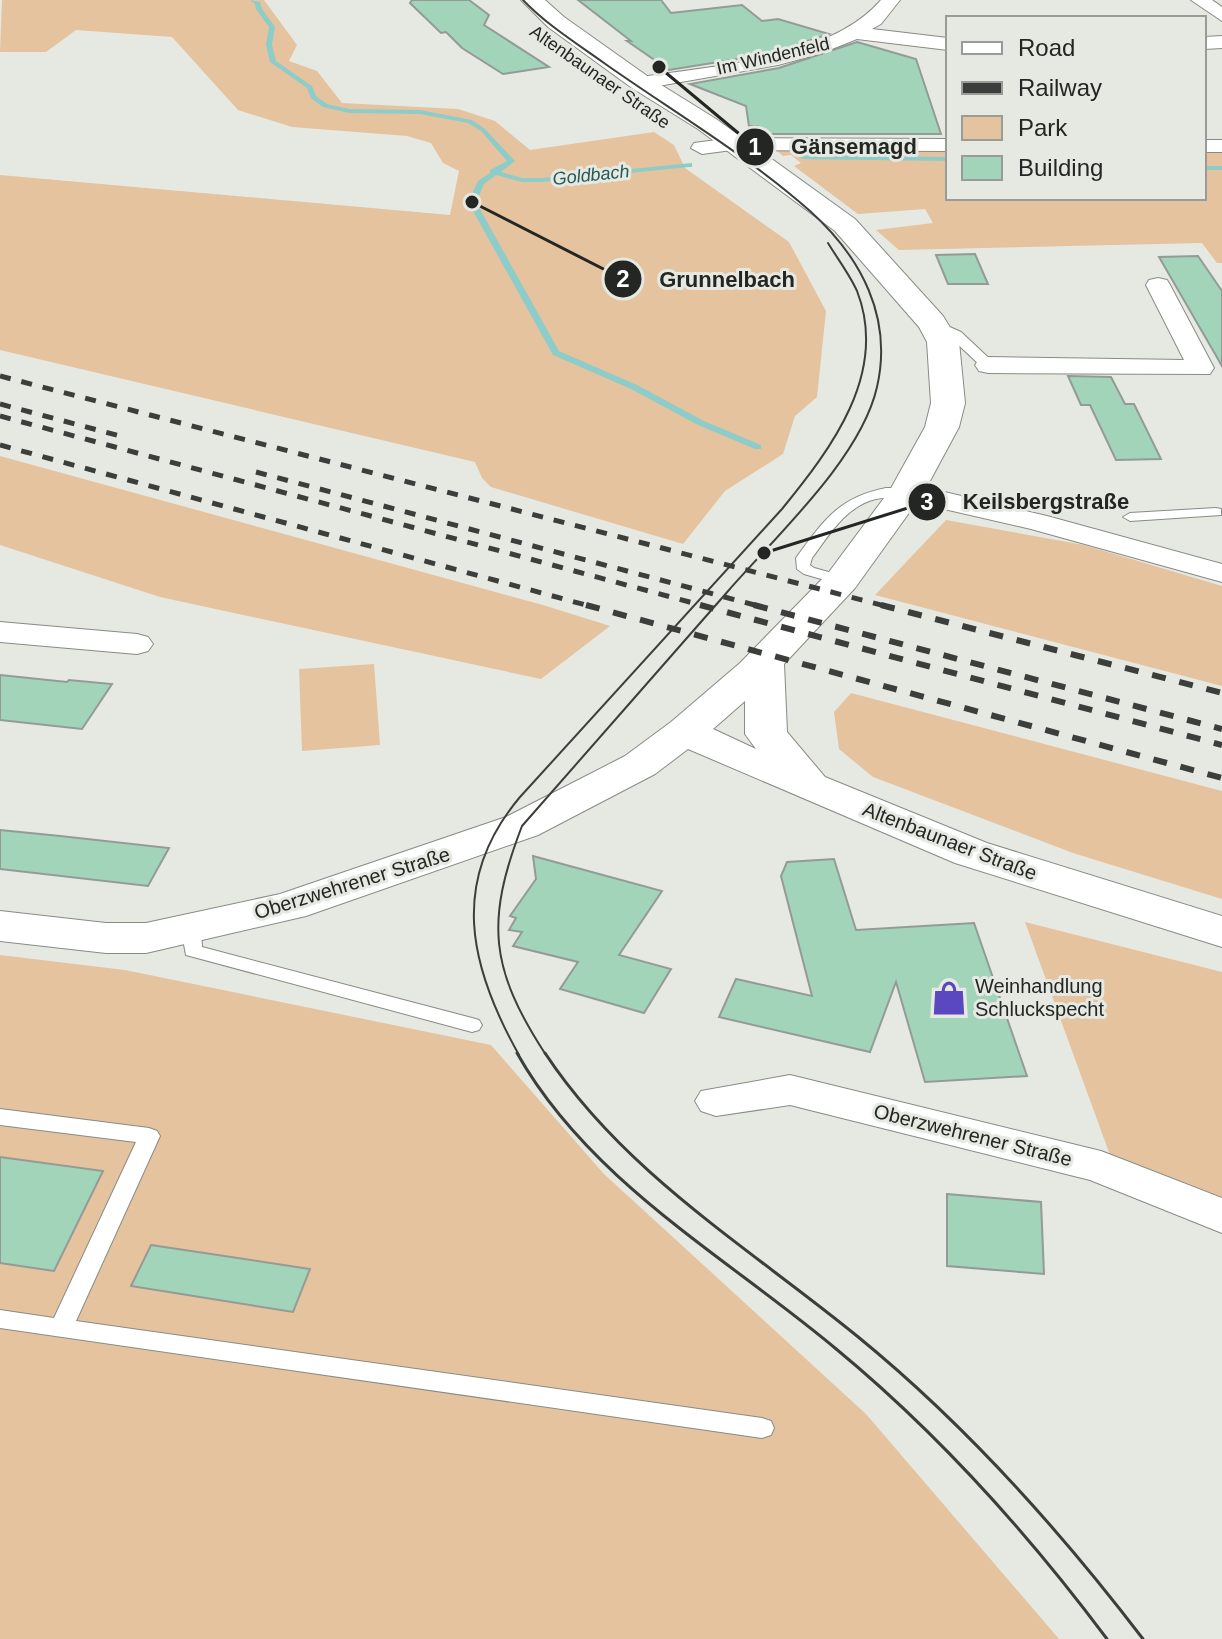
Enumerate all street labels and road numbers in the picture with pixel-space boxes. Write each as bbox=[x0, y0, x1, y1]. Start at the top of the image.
street label: Altenbaunaer Straße bbox=[526, 21, 674, 133]
street label: Im Windenfeld bbox=[715, 33, 831, 79]
street label: Altenbaunaer Straße bbox=[860, 798, 1040, 884]
street label: Oberzwehrener Straße bbox=[252, 843, 452, 923]
street label: Oberzwehrener Straße bbox=[872, 1100, 1074, 1170]

